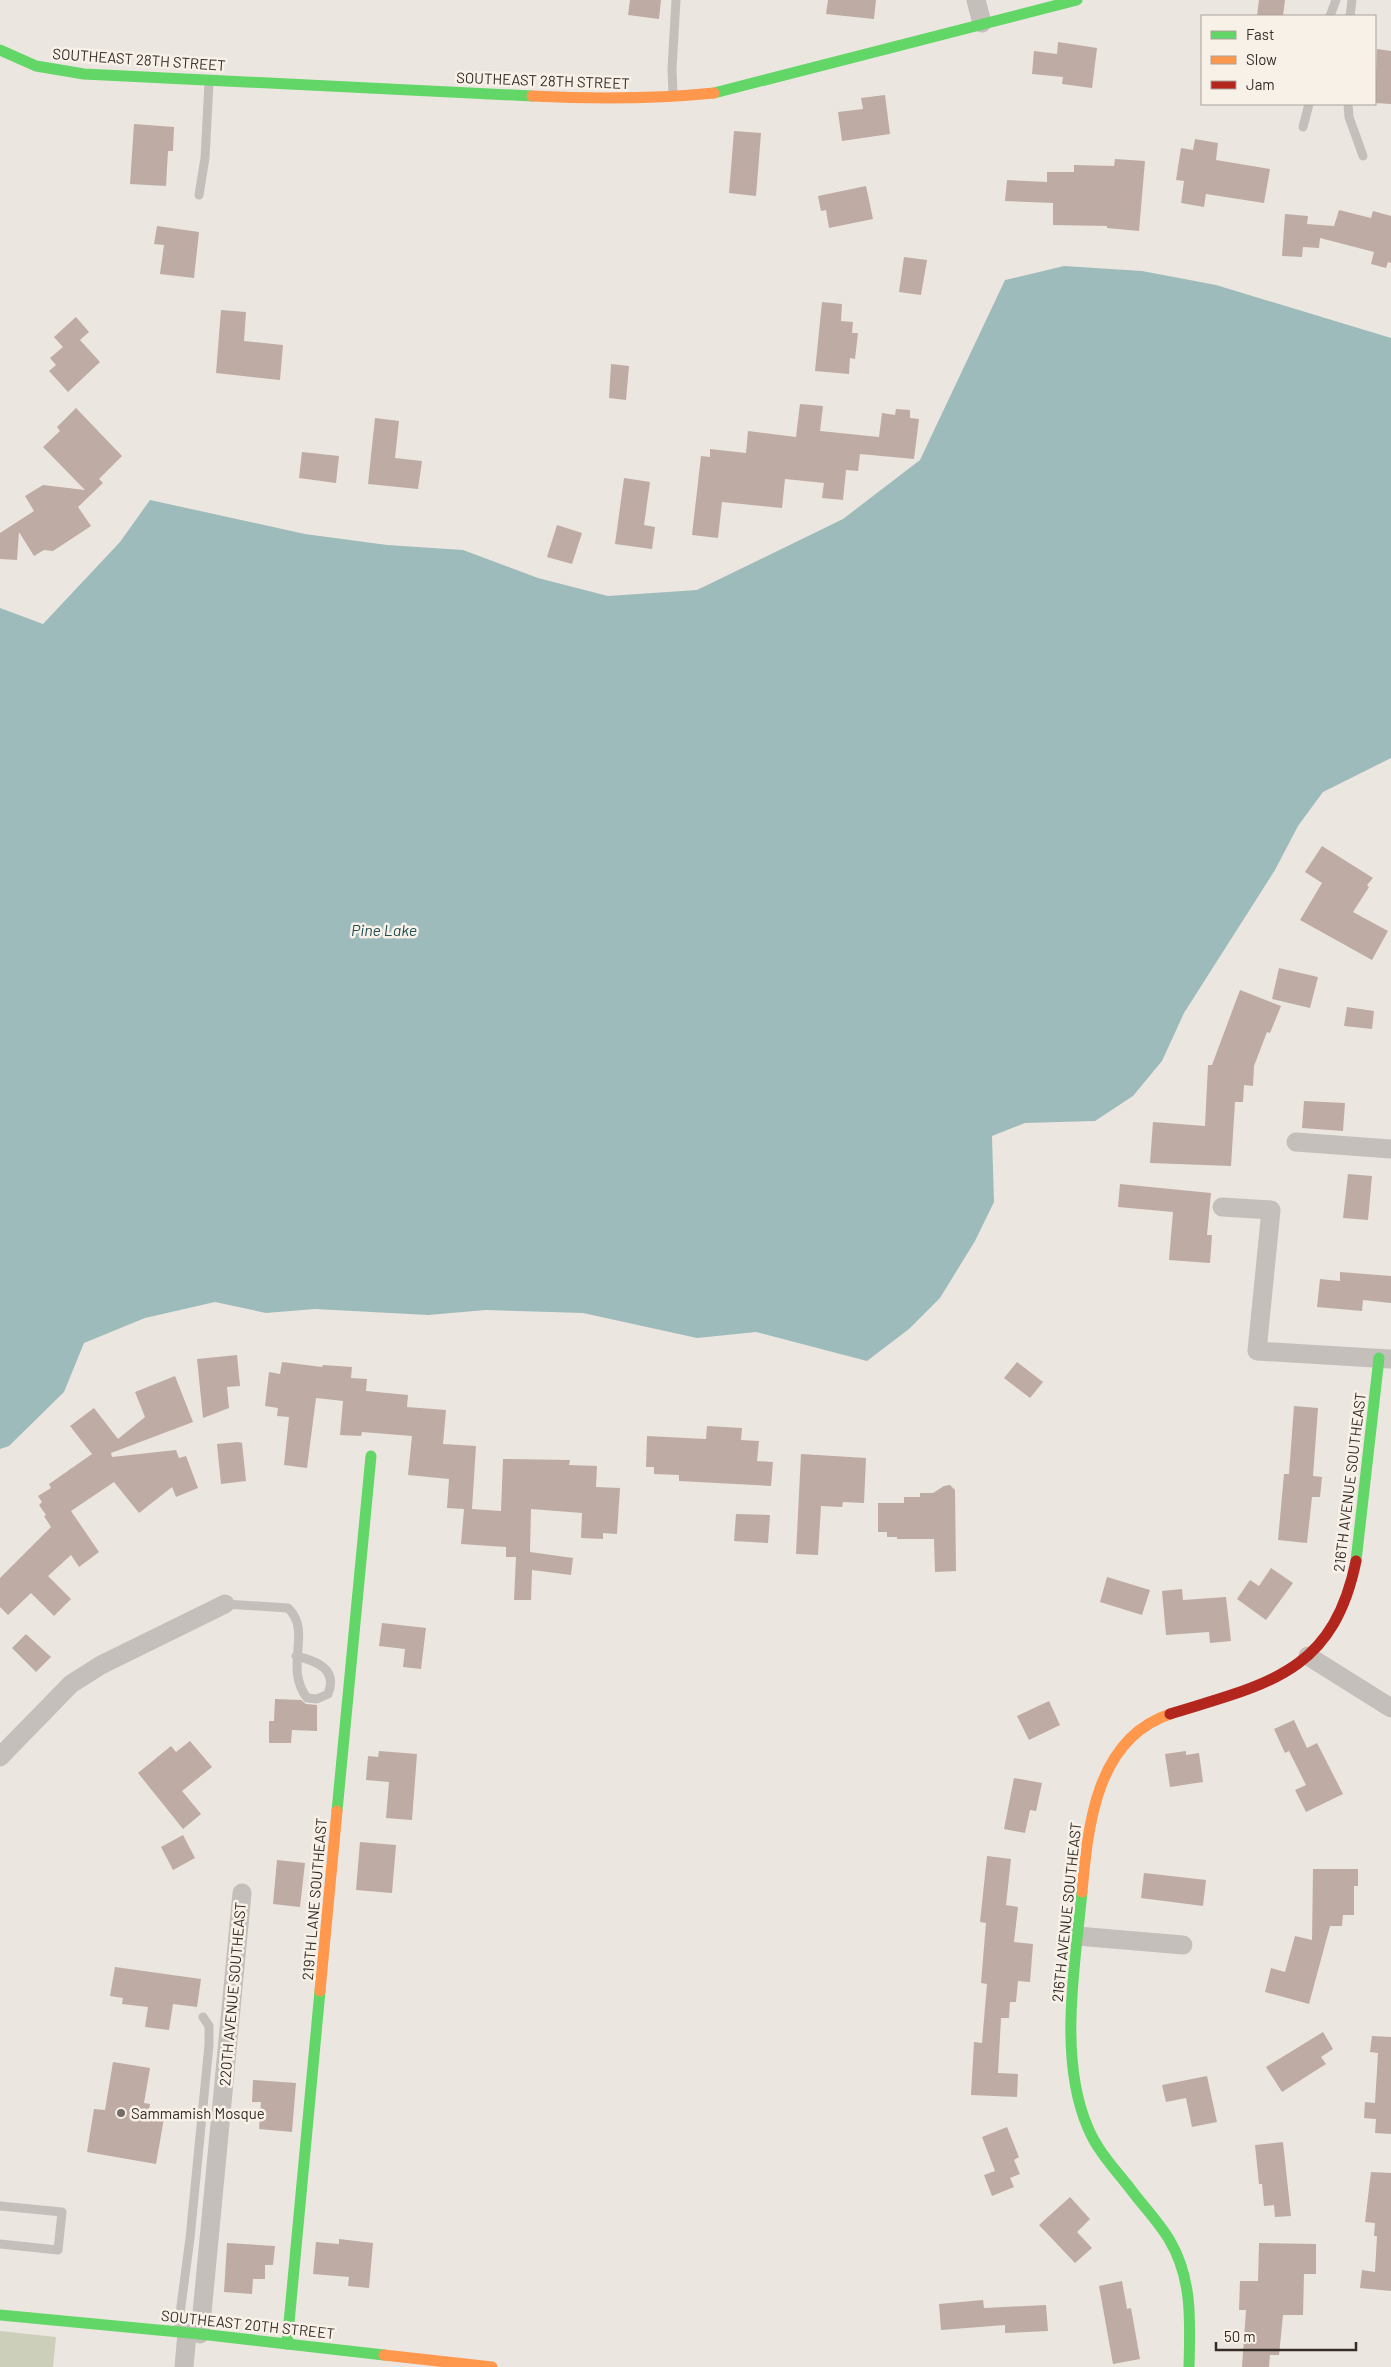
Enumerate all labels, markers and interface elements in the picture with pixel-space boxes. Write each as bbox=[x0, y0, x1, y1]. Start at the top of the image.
legend bbox=[1201, 15, 1376, 105]
text: Fast bbox=[1246, 25, 1274, 43]
street label: SOUTHEAST 28TH STREET bbox=[52, 44, 226, 74]
text: Slow bbox=[1246, 50, 1277, 68]
street label: SOUTHEAST 28TH STREET bbox=[456, 68, 630, 92]
text: Jam bbox=[1246, 75, 1275, 93]
water label: Pine Lake bbox=[351, 920, 417, 939]
street label: 216TH AVENUE SOUTHEAST bbox=[1329, 1391, 1369, 1573]
street label: 219TH LANE SOUTHEAST bbox=[298, 1817, 330, 1981]
street label: 216TH AVENUE SOUTHEAST bbox=[1048, 1821, 1084, 2003]
street label: 220TH AVENUE SOUTHEAST bbox=[215, 1901, 249, 2087]
place label: Sammamish Mosque bbox=[131, 2104, 265, 2122]
marker: Sammamish Mosque bbox=[115, 2107, 127, 2119]
street label: SOUTHEAST 20TH STREET bbox=[160, 2306, 336, 2342]
scale bar bbox=[1216, 2320, 1356, 2352]
text: 50 m bbox=[1224, 2327, 1256, 2345]

